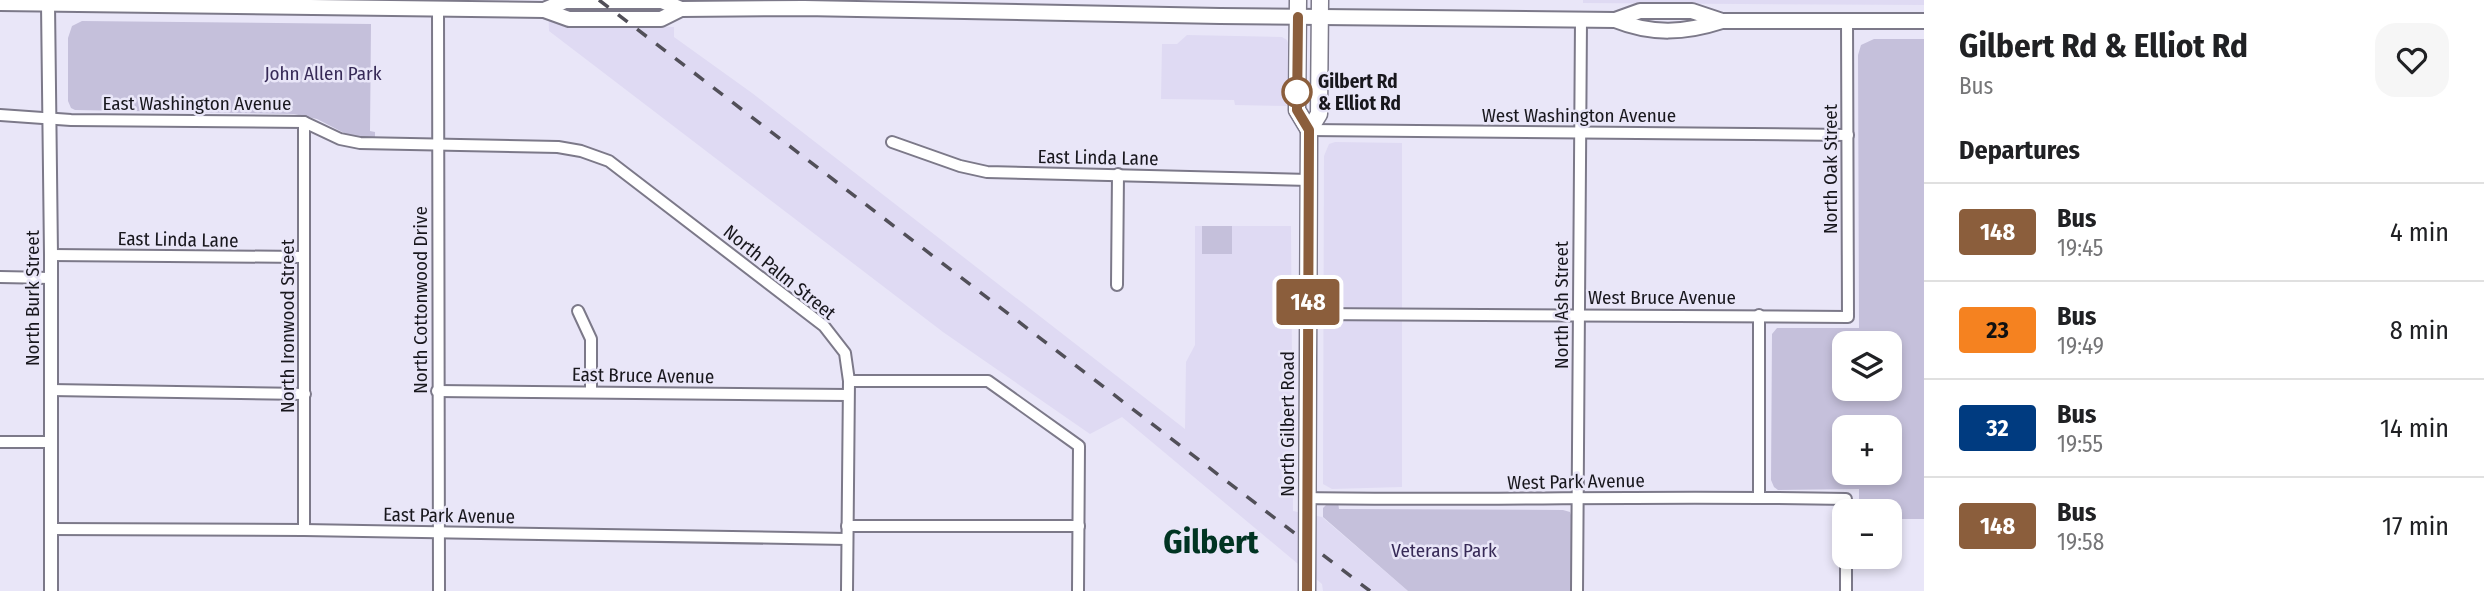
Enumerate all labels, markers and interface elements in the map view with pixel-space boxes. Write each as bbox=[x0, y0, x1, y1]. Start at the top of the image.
button: heart bbox=[2375, 23, 2449, 97]
text: Gilbert Rd & Elliot Rd bbox=[1959, 26, 2248, 66]
park label: John Allen Park bbox=[264, 62, 382, 85]
place label: Gilbert Rd & Elliot Rd bbox=[1318, 70, 1401, 115]
text: Bus bbox=[1959, 72, 1993, 100]
marker: Gilbert Rd & Elliot Rd bbox=[1282, 77, 1312, 107]
street label: East Washington Avenue bbox=[103, 92, 291, 115]
street label: North Oak Street bbox=[1819, 103, 1842, 234]
street label: West Washington Avenue bbox=[1482, 104, 1676, 127]
text: Departures bbox=[1959, 135, 2080, 166]
street label: East Linda Lane bbox=[1037, 145, 1159, 170]
text: Bus bbox=[2057, 203, 2096, 234]
street label: North Cottonwood Drive bbox=[409, 206, 432, 394]
text: 4 min bbox=[2390, 217, 2449, 248]
text: 148 bbox=[1980, 218, 2015, 246]
street label: North Palm Street bbox=[719, 220, 841, 325]
street label: East Linda Lane bbox=[117, 227, 239, 252]
street label: North Burk Street bbox=[21, 229, 44, 366]
text: 19:45 bbox=[2057, 234, 2103, 262]
street label: North Ironwood Street bbox=[276, 238, 299, 413]
street label: North Ash Street bbox=[1550, 240, 1573, 369]
line badge: 148 bbox=[1268, 279, 1348, 325]
street label: West Bruce Avenue bbox=[1588, 286, 1736, 309]
text: 148 bbox=[1290, 288, 1326, 316]
text: Bus bbox=[2057, 301, 2096, 332]
text: 8 min bbox=[2390, 315, 2449, 346]
text: 23 bbox=[1986, 316, 2009, 344]
map controls bbox=[1832, 331, 1902, 569]
button: layers bbox=[1832, 331, 1902, 401]
text: 19:49 bbox=[2057, 332, 2104, 360]
street label: North Gilbert Road bbox=[1276, 351, 1299, 497]
street label: East Bruce Avenue bbox=[572, 363, 714, 388]
text: Bus bbox=[2057, 399, 2096, 430]
text: 14 min bbox=[2380, 413, 2449, 444]
text: 32 bbox=[1986, 414, 2009, 442]
button: + bbox=[1832, 415, 1902, 485]
text: 19:55 bbox=[2057, 430, 2103, 458]
street label: West Park Avenue bbox=[1507, 469, 1645, 494]
text: Bus bbox=[2057, 497, 2096, 528]
button: − bbox=[1832, 499, 1902, 569]
street label: East Park Avenue bbox=[383, 503, 515, 528]
text: 17 min bbox=[2382, 511, 2449, 542]
text: 148 bbox=[1980, 512, 2015, 540]
district label: Gilbert bbox=[1163, 522, 1259, 562]
text: 19:58 bbox=[2057, 528, 2104, 556]
park label: Veterans Park bbox=[1391, 539, 1497, 562]

